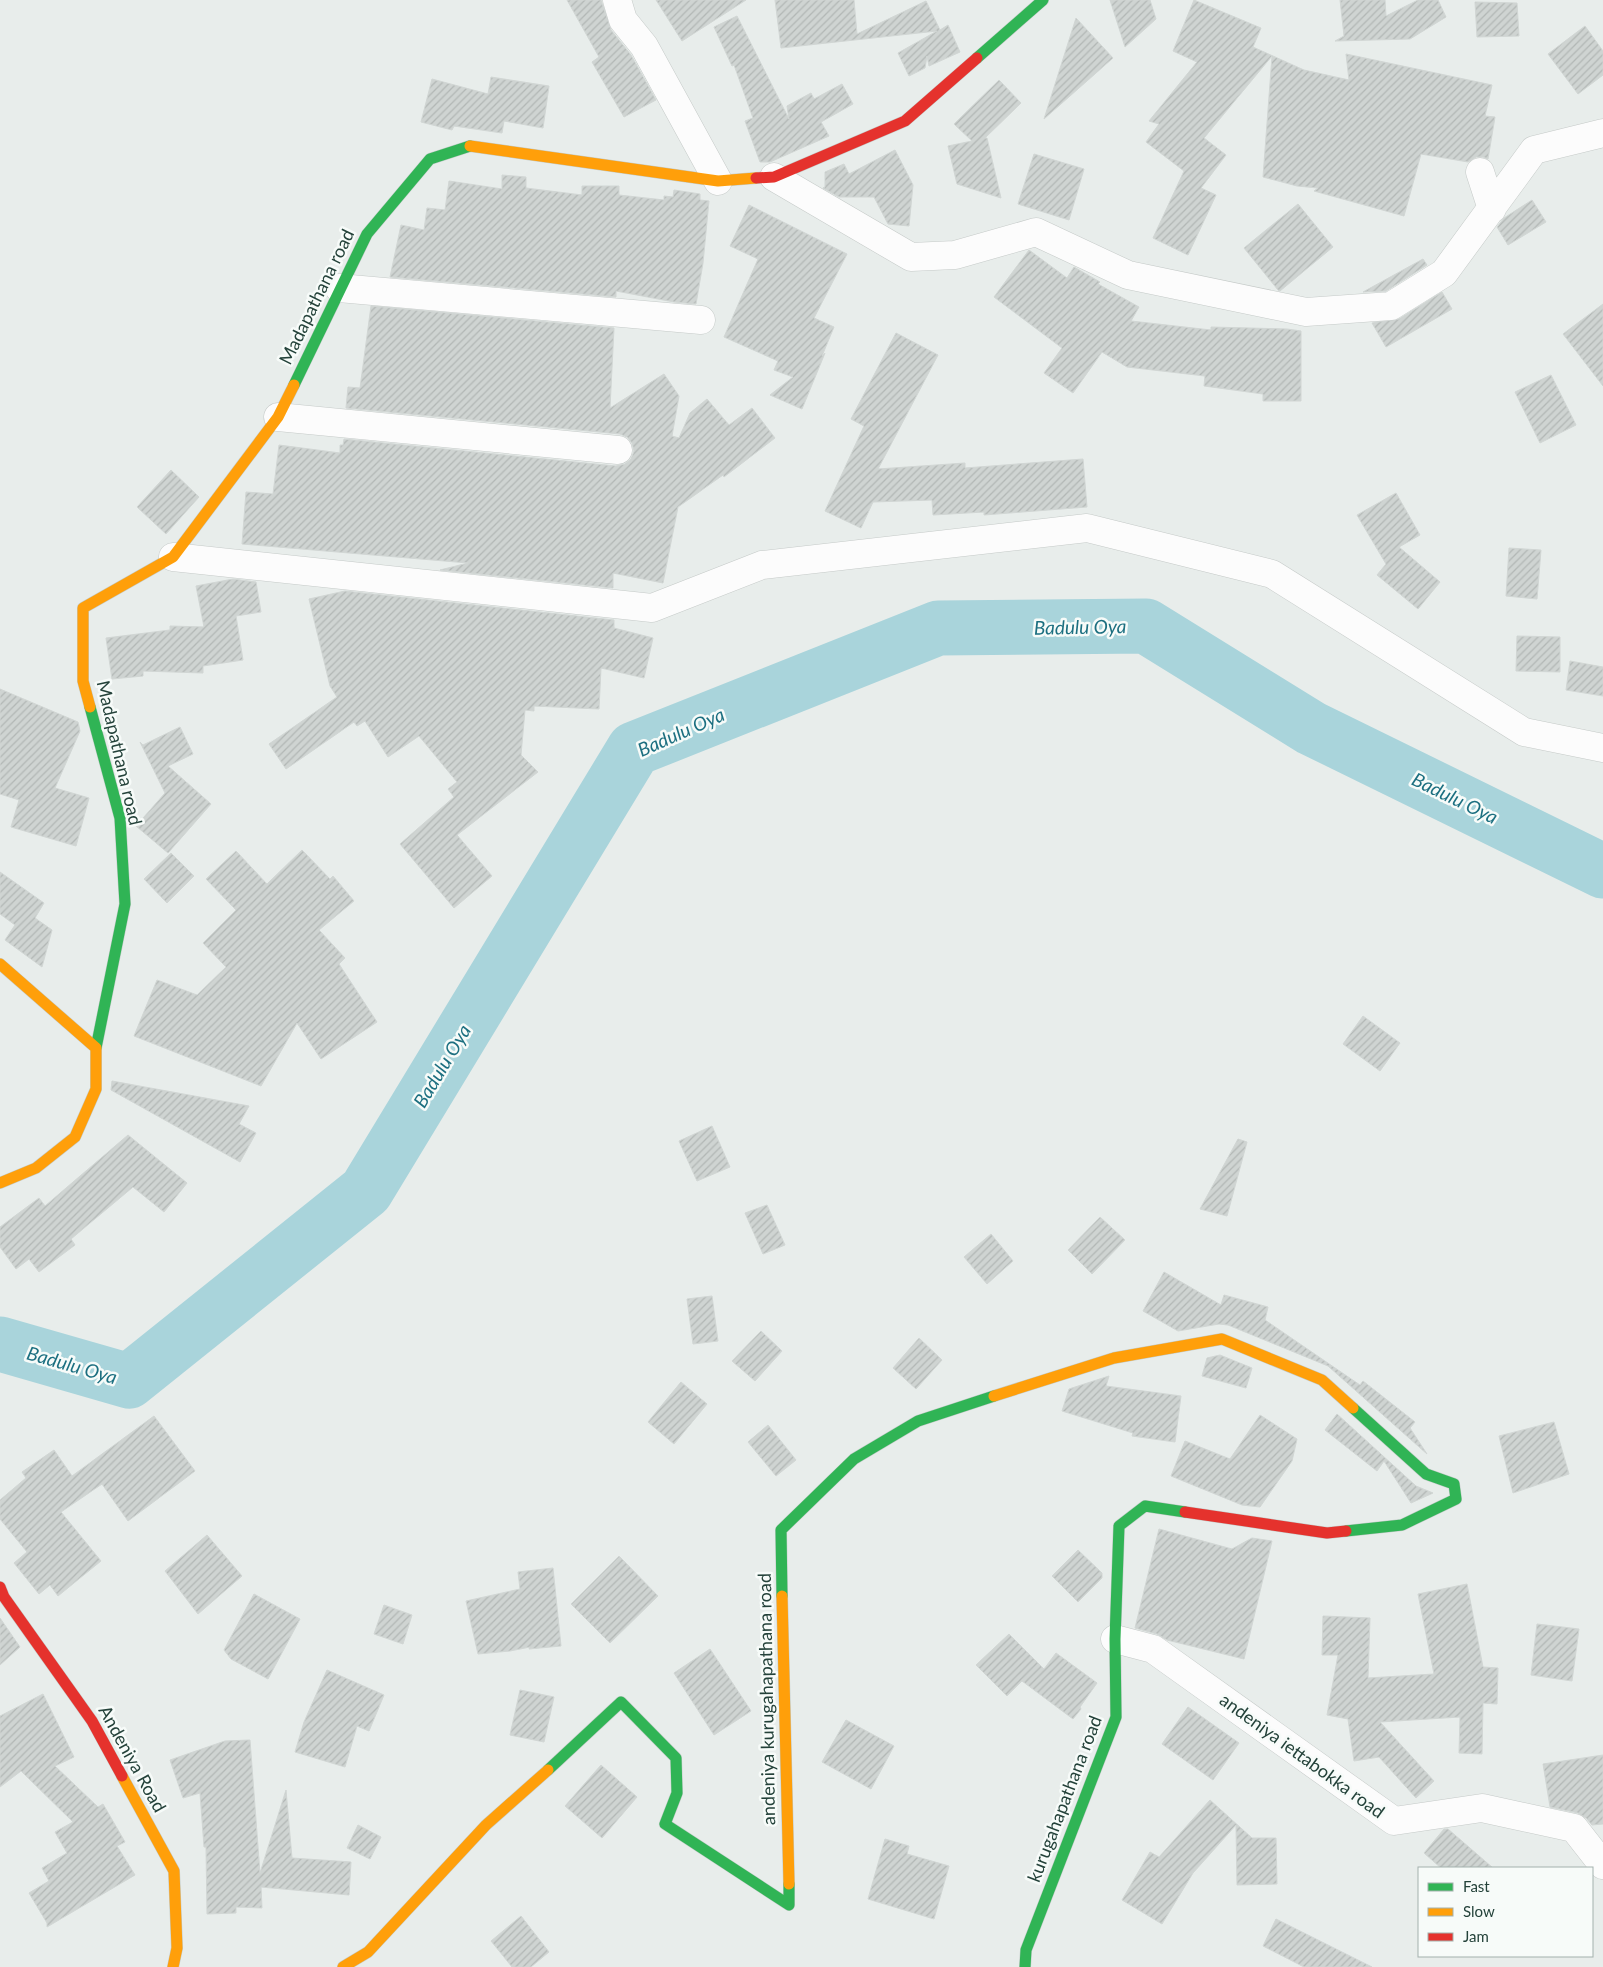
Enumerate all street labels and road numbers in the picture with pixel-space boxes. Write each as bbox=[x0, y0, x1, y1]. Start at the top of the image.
street label: Madapathana road bbox=[274, 225, 358, 368]
street label: Madapathana road bbox=[93, 678, 147, 827]
street label: andeniya kurugahapathana road bbox=[753, 1573, 779, 1825]
street label: andeniya iettabokka road bbox=[1216, 1688, 1389, 1822]
street label: Andeniya Road bbox=[94, 1701, 171, 1816]
street label: kurugahapathana road bbox=[1022, 1712, 1106, 1885]

